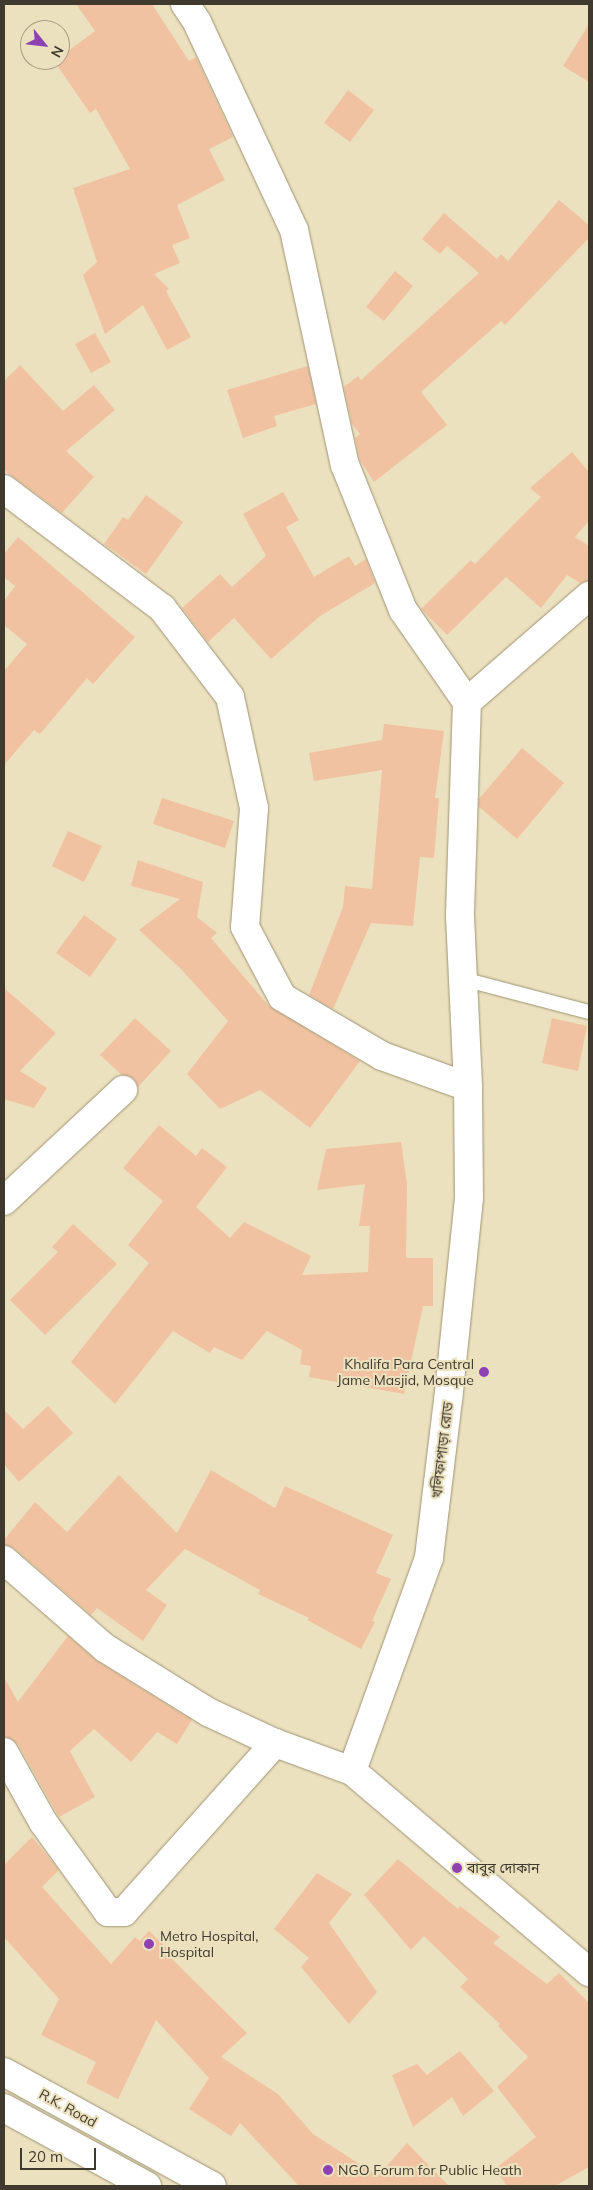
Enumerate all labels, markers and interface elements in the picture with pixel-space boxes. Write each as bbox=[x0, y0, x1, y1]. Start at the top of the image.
north arrow bbox=[20, 20, 70, 70]
text: N bbox=[47, 43, 68, 61]
place label: Khalifa Para Central Jame Masjid, Mosque bbox=[337, 1356, 474, 1388]
marker: Khalifa Para Central Jame Masjid, Mosque bbox=[478, 1366, 490, 1378]
street label: খলিফাপাড়া রোড bbox=[428, 1401, 456, 1499]
place label: বাবুর দোকান bbox=[467, 1860, 539, 1876]
marker: বাবুর দোকান bbox=[451, 1862, 463, 1874]
place label: Metro Hospital, Hospital bbox=[160, 1928, 258, 1960]
marker: Metro Hospital, Hospital bbox=[142, 1937, 156, 1951]
street label: R.K. Road bbox=[36, 2085, 100, 2131]
scale bar bbox=[22, 2138, 99, 2170]
text: 20 m bbox=[28, 2147, 63, 2166]
place label: NGO Forum for Public Heath bbox=[338, 2162, 522, 2178]
marker: NGO Forum for Public Heath bbox=[322, 2164, 334, 2176]

